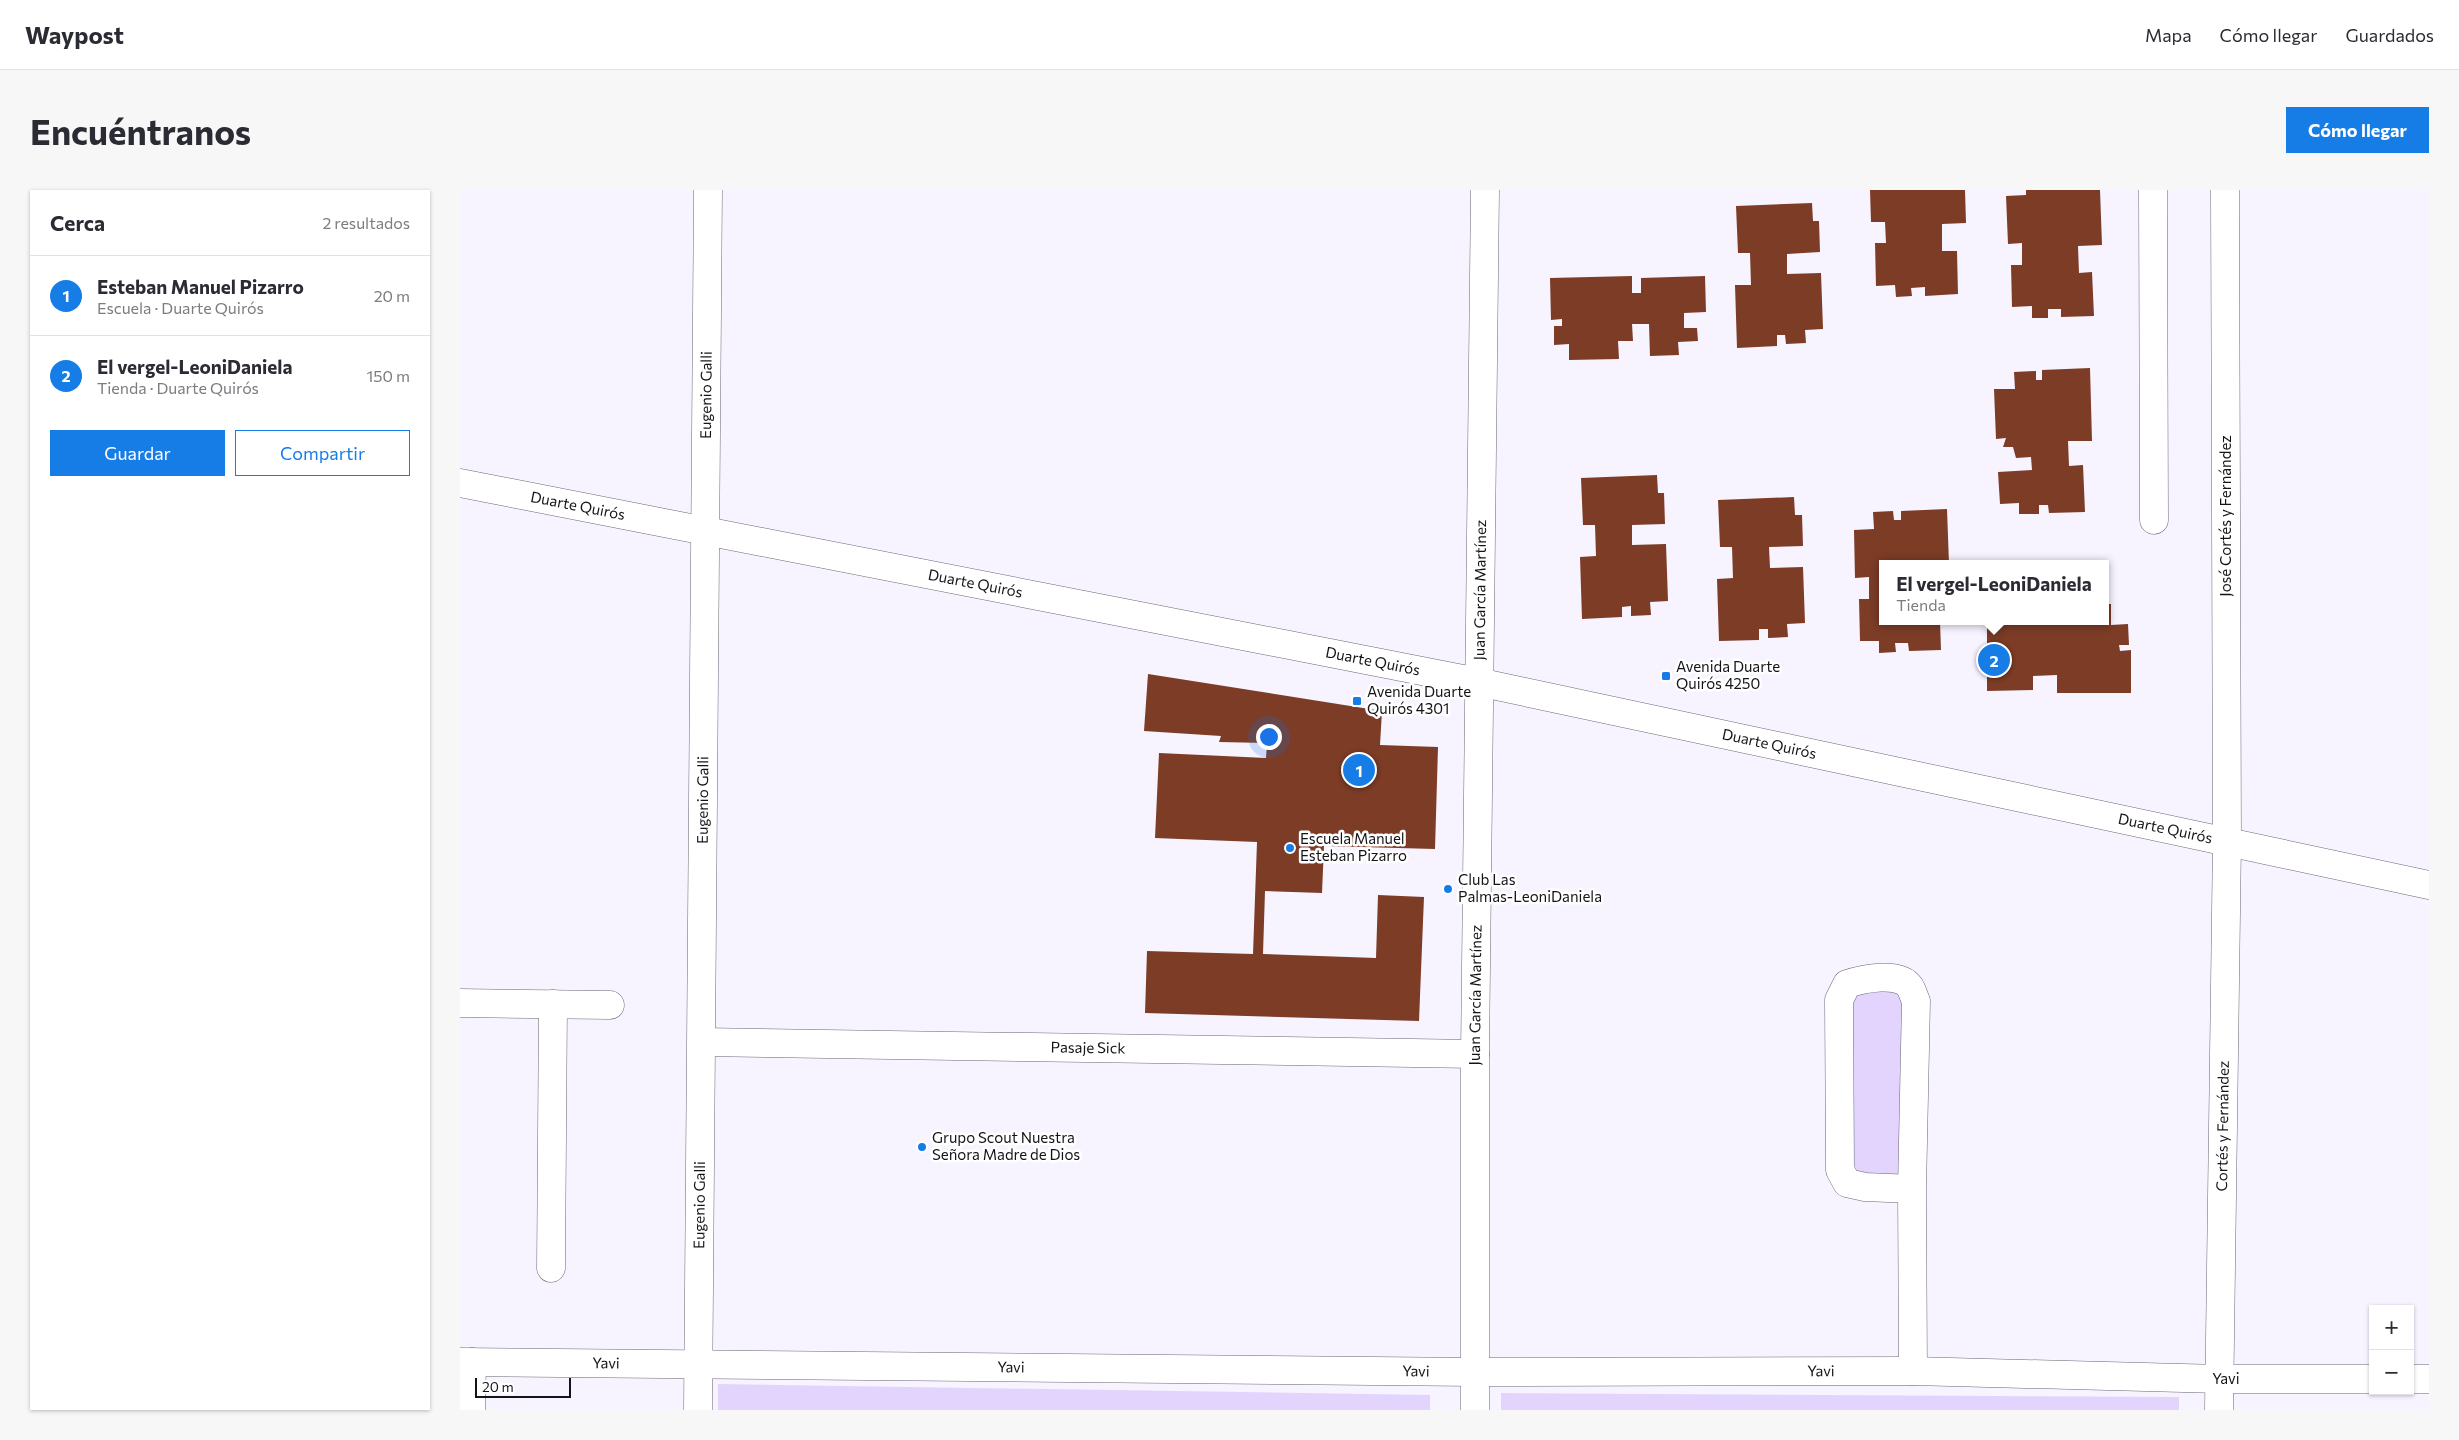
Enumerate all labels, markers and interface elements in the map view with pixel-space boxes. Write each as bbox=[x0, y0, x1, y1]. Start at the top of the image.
text: Waypost bbox=[25, 20, 124, 49]
text: Mapa bbox=[2145, 24, 2192, 46]
text: Cómo llegar bbox=[2220, 24, 2317, 46]
text: Guardados bbox=[2345, 24, 2434, 46]
button: Cómo llegar bbox=[2286, 107, 2429, 153]
text: Encuéntranos bbox=[30, 109, 251, 152]
text: Cerca bbox=[50, 210, 105, 235]
text: 2 resultados bbox=[322, 213, 410, 232]
text: Esteban Manuel Pizarro bbox=[97, 275, 304, 298]
text: 1 bbox=[62, 286, 70, 305]
text: 20 m bbox=[374, 286, 410, 305]
text: Escuela · Duarte Quirós bbox=[97, 298, 264, 317]
street label: Eugenio Galli bbox=[696, 351, 715, 439]
text: El vergel-LeoniDaniela bbox=[97, 355, 293, 378]
text: 2 bbox=[61, 366, 71, 385]
text: 150 m bbox=[367, 366, 410, 385]
text: Tienda · Duarte Quirós bbox=[97, 378, 259, 397]
button: Guardar bbox=[50, 430, 225, 476]
button: Compartir bbox=[235, 430, 410, 476]
street label: José Cortés y Fernández bbox=[2216, 435, 2234, 597]
street label: Duarte Quirós bbox=[529, 487, 627, 523]
street label: Juan García Martínez bbox=[1470, 520, 1489, 661]
popup bbox=[1879, 560, 2109, 625]
street label: Duarte Quirós bbox=[927, 565, 1024, 601]
text: El vergel-LeoniDaniela bbox=[1896, 572, 2092, 595]
text: Tienda bbox=[1896, 595, 1946, 614]
pin: 2 bbox=[1978, 641, 2010, 679]
street label: Duarte Quirós bbox=[1324, 642, 1422, 679]
place label: Avenida Duarte Quirós 4250 bbox=[1676, 657, 1780, 692]
marker: Avenida Duarte Quirós 4250 bbox=[1660, 670, 1672, 682]
place label: Avenida Duarte Quirós 4301 bbox=[1367, 682, 1471, 717]
marker: Avenida Duarte Quirós 4301 bbox=[1351, 695, 1363, 707]
your location bbox=[1256, 724, 1282, 750]
street label: Duarte Quirós bbox=[1721, 724, 1818, 762]
pin: 1 bbox=[1343, 751, 1375, 789]
street label: Eugenio Galli bbox=[693, 756, 711, 844]
street label: Duarte Quirós bbox=[2117, 809, 2214, 847]
place label: Escuela Manuel Esteban Pizarro bbox=[1300, 829, 1407, 864]
marker: Escuela Manuel Esteban Pizarro bbox=[1284, 842, 1296, 854]
place label: Club Las Palmas-LeoniDaniela bbox=[1458, 870, 1602, 905]
marker: Club Las Palmas-LeoniDaniela bbox=[1442, 883, 1454, 895]
street label: Juan García Martínez bbox=[1465, 924, 1484, 1065]
street label: Pasaje Sick bbox=[1050, 1037, 1126, 1057]
street label: Cortés y Fernández bbox=[2212, 1060, 2232, 1192]
place label: Grupo Scout Nuestra Señora Madre de Dios bbox=[932, 1128, 1080, 1163]
marker: Grupo Scout Nuestra Señora Madre de Dios bbox=[916, 1141, 928, 1153]
street label: Eugenio Galli bbox=[689, 1161, 708, 1249]
map controls bbox=[2369, 1305, 2414, 1395]
button: + bbox=[2369, 1305, 2414, 1350]
button: − bbox=[2369, 1350, 2414, 1395]
street label: Yavi bbox=[592, 1353, 620, 1372]
street label: Yavi bbox=[997, 1357, 1025, 1376]
street label: Yavi bbox=[1402, 1361, 1430, 1380]
street label: Yavi bbox=[1807, 1361, 1835, 1379]
street label: Yavi bbox=[2212, 1369, 2240, 1387]
scale bar bbox=[475, 1375, 571, 1398]
text: 20 m bbox=[482, 1378, 514, 1395]

